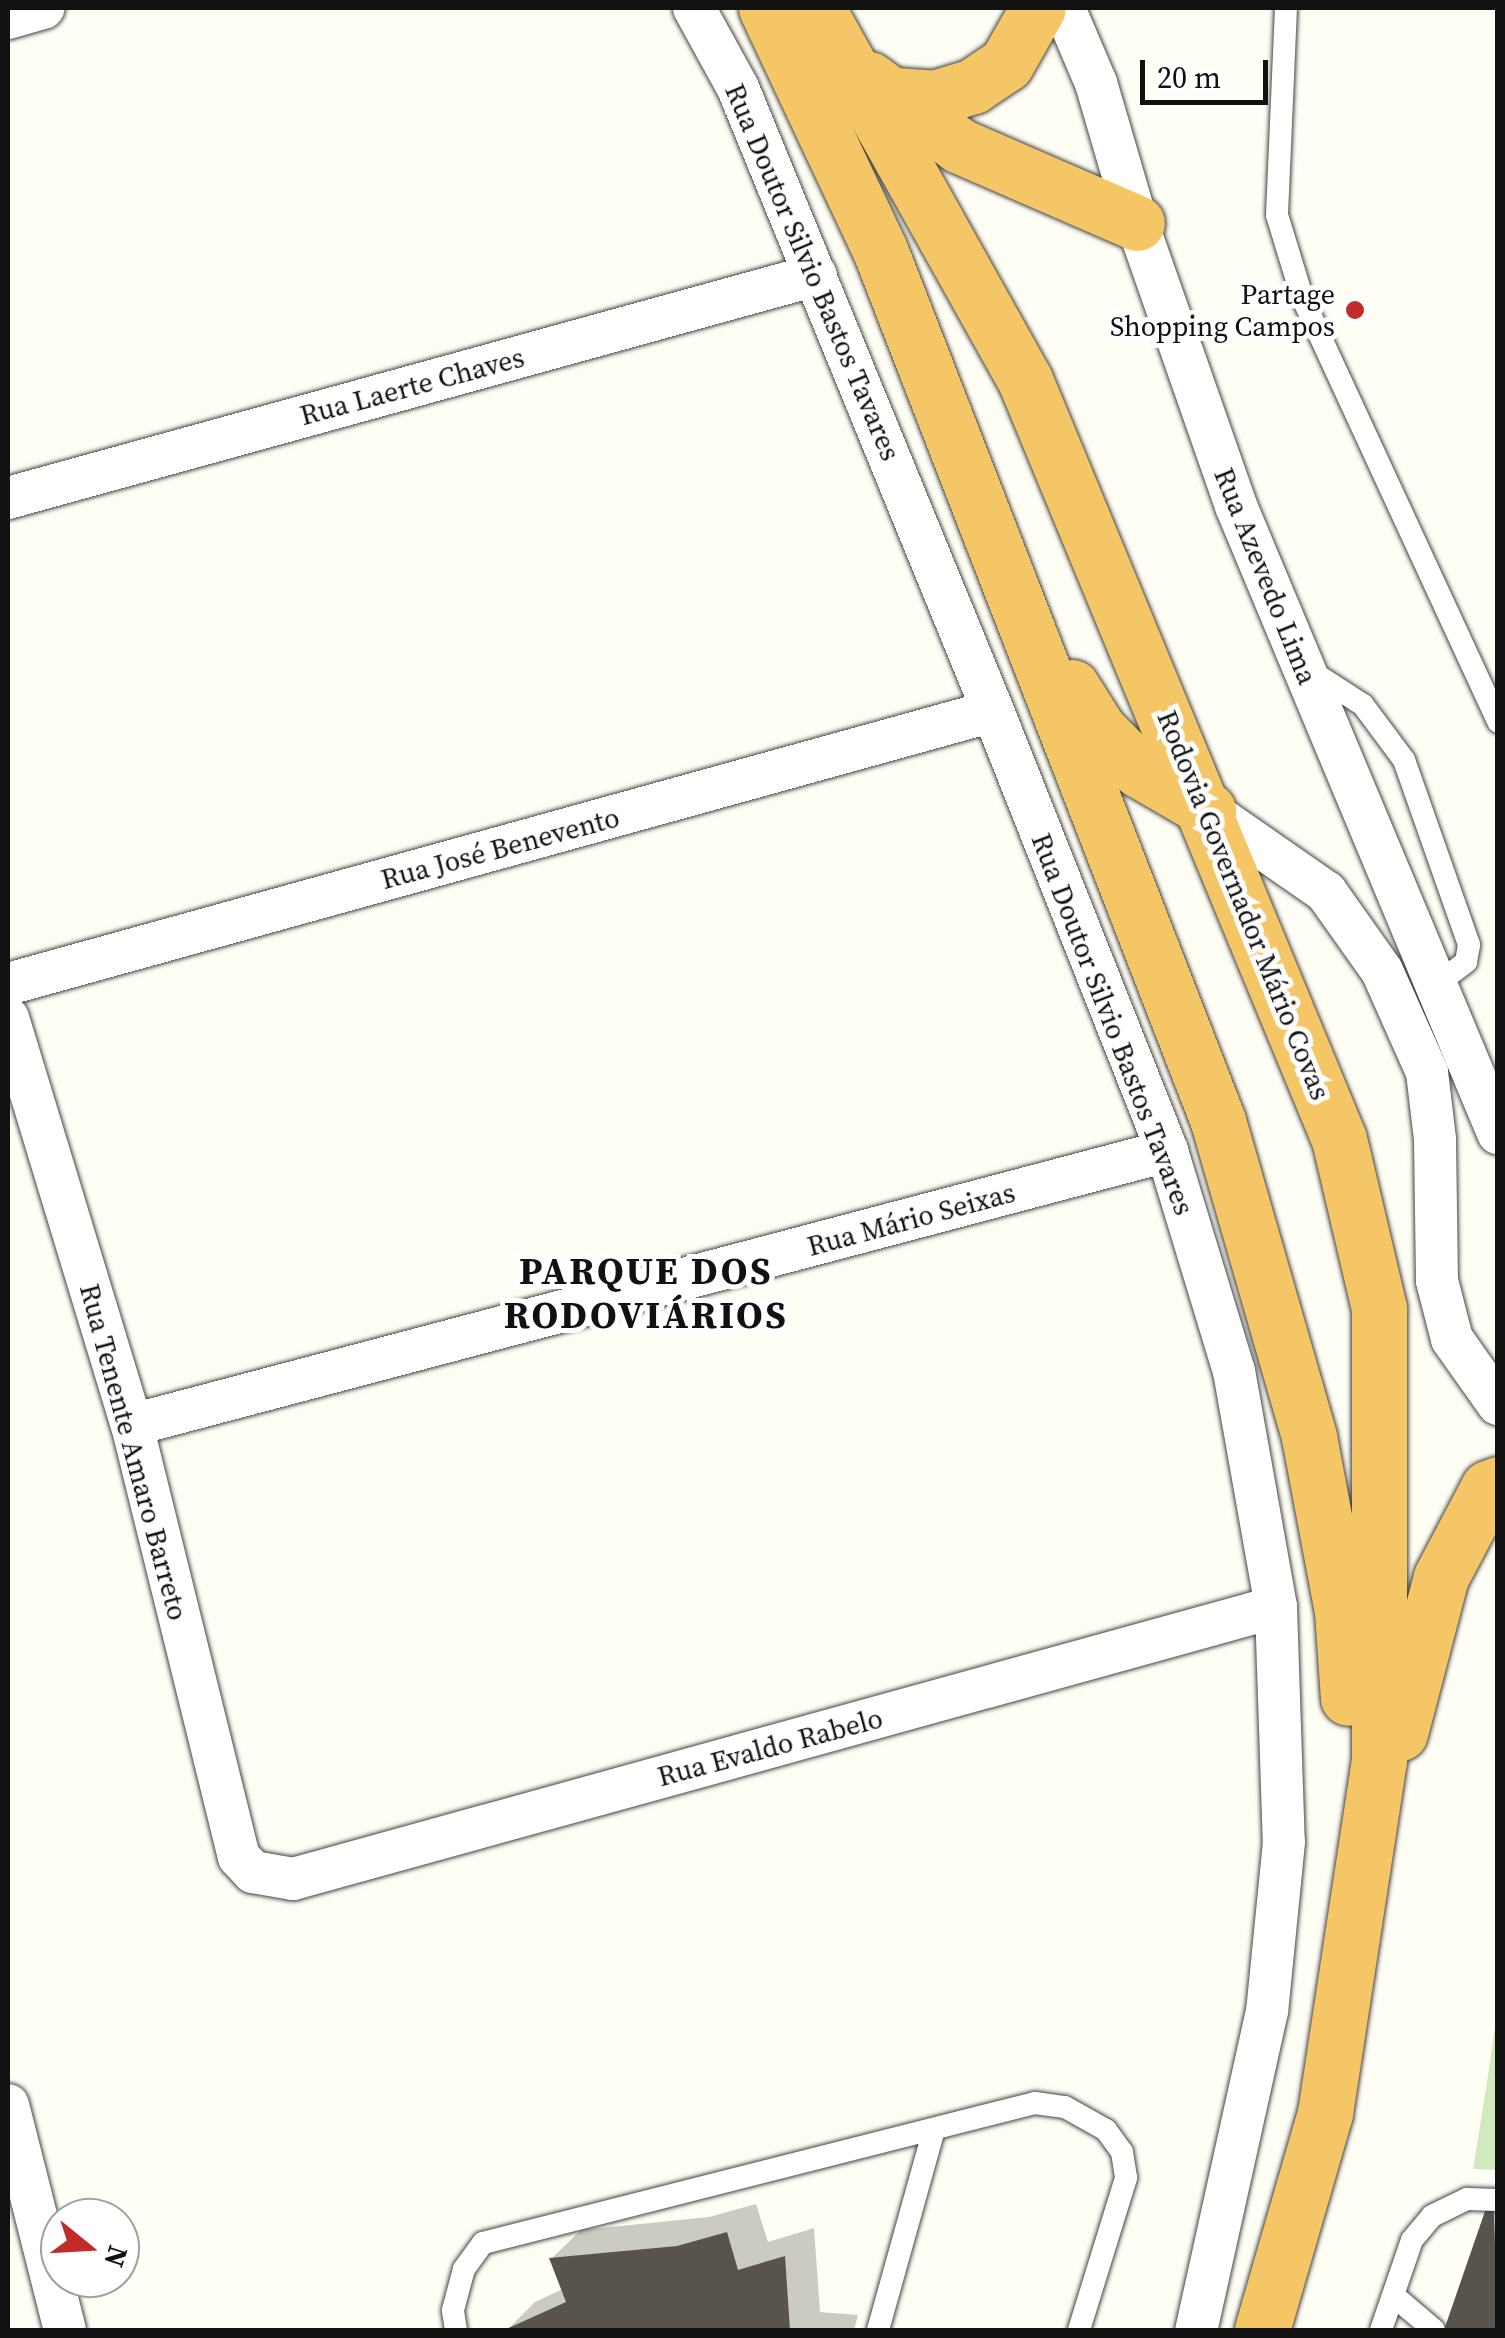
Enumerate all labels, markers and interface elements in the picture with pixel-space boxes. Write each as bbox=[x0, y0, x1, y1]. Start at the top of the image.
scale bar bbox=[1145, 40, 1272, 102]
text: 20 m bbox=[1157, 57, 1221, 98]
street label: Rua Doutor Silvio Bastos Tavares bbox=[718, 78, 908, 466]
place label: Partage Shopping Campos bbox=[1110, 277, 1335, 343]
marker: Partage Shopping Campos bbox=[1344, 299, 1366, 321]
street label: Rua Laerte Chaves bbox=[296, 340, 528, 432]
street label: Rua Azevedo Lima bbox=[1207, 463, 1325, 689]
street label: Rodovia Governador Mário Covas bbox=[1150, 705, 1338, 1105]
street label: Rua José Benevento bbox=[377, 800, 623, 896]
street label: Rua Doutor Silvio Bastos Tavares bbox=[1024, 828, 1202, 1220]
street label: Rua Mário Seixas bbox=[803, 1175, 1019, 1263]
district label: PARQUE DOS RODOVIÁRIOS bbox=[504, 1249, 788, 1338]
street label: Rua Tenente Amaro Barreto bbox=[73, 1280, 195, 1624]
street label: Rua Evaldo Rabelo bbox=[654, 1701, 886, 1793]
north arrow bbox=[40, 2198, 140, 2298]
text: N bbox=[95, 2241, 138, 2272]

